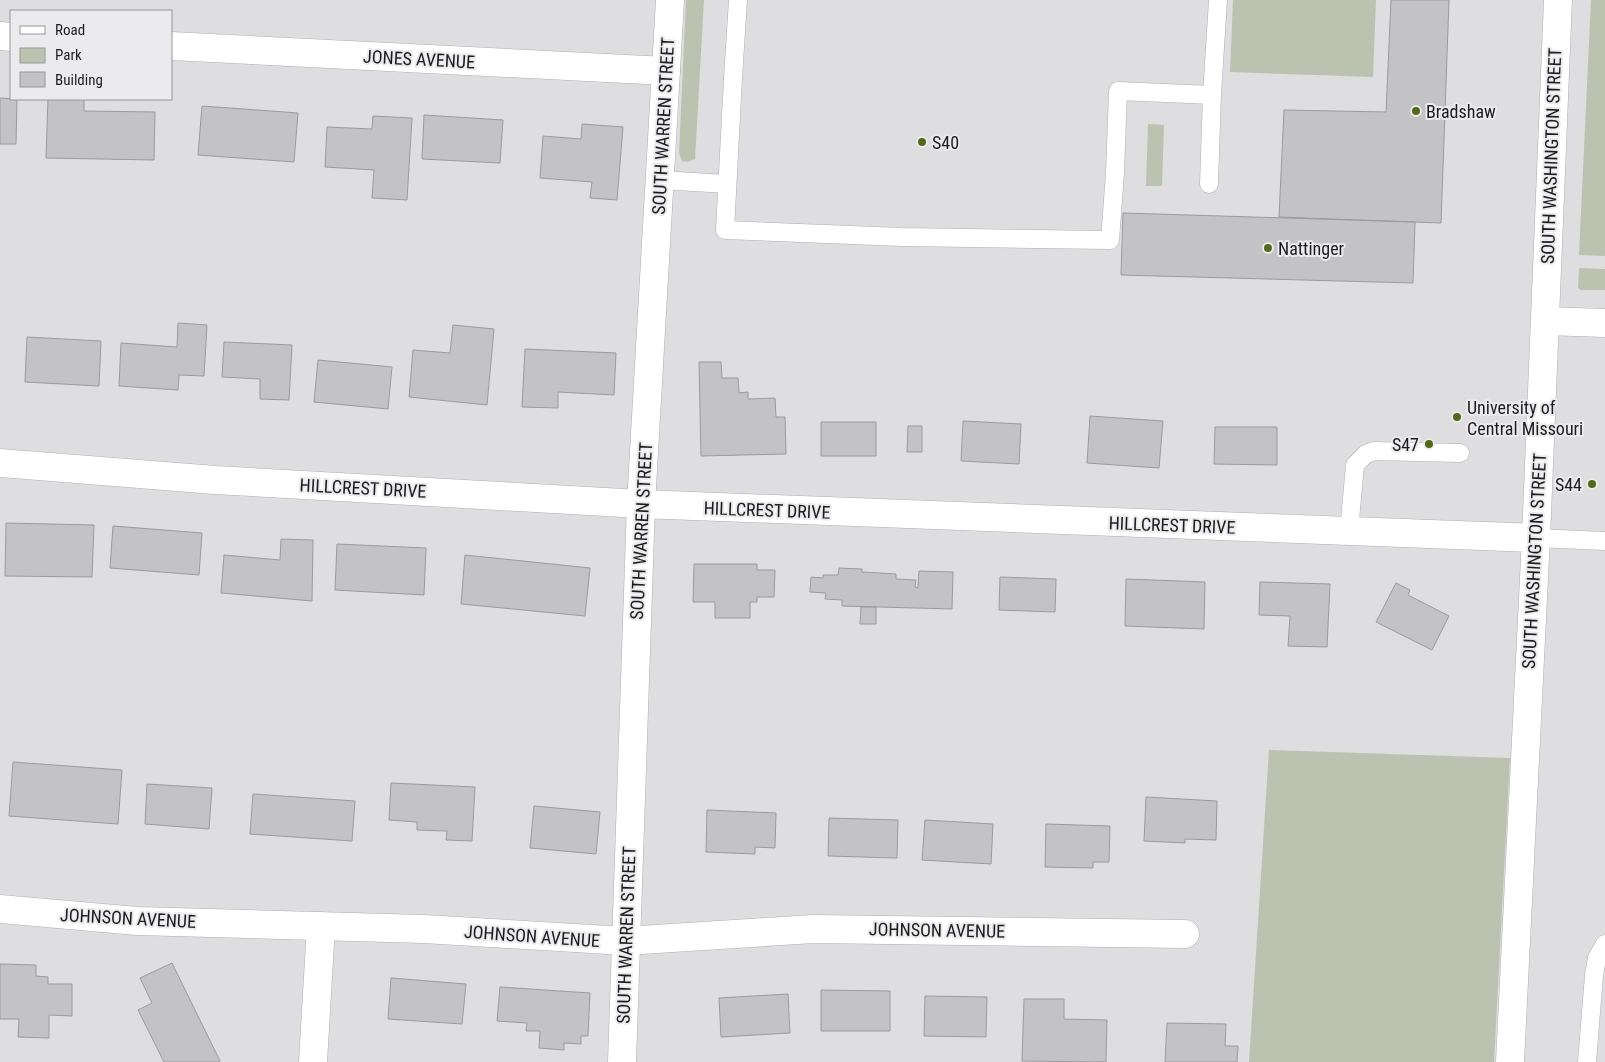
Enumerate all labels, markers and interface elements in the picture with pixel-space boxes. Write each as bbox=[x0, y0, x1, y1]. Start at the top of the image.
legend bbox=[10, 10, 172, 100]
text: Road bbox=[55, 21, 85, 39]
street label: SOUTH WARREN STREET bbox=[648, 37, 678, 215]
text: Park bbox=[55, 46, 82, 64]
street label: JONES AVENUE bbox=[363, 46, 475, 72]
street label: SOUTH WASHINGTON STREET bbox=[1537, 48, 1565, 264]
text: Building bbox=[55, 71, 103, 89]
place label: Bradshaw bbox=[1426, 101, 1496, 122]
marker: Bradshaw bbox=[1410, 105, 1422, 117]
place label: S40 bbox=[932, 132, 959, 153]
marker: S40 bbox=[916, 136, 928, 148]
place label: Nattinger bbox=[1278, 238, 1345, 259]
marker: Nattinger bbox=[1262, 242, 1274, 254]
place label: University of Central Missouri bbox=[1467, 397, 1583, 439]
marker: University of Central Missouri bbox=[1451, 411, 1463, 423]
place label: S47 bbox=[1392, 434, 1419, 455]
marker: S47 bbox=[1423, 438, 1435, 450]
street label: SOUTH WARREN STREET bbox=[626, 442, 656, 620]
street label: SOUTH WASHINGTON STREET bbox=[1518, 452, 1550, 670]
street label: HILLCREST DRIVE bbox=[299, 474, 427, 502]
place label: S44 bbox=[1555, 474, 1582, 495]
marker: S44 bbox=[1586, 478, 1598, 490]
street label: HILLCREST DRIVE bbox=[703, 497, 831, 523]
street label: HILLCREST DRIVE bbox=[1108, 512, 1236, 538]
street label: SOUTH WARREN STREET bbox=[612, 846, 640, 1024]
street label: JOHNSON AVENUE bbox=[59, 904, 197, 932]
street label: JOHNSON AVENUE bbox=[869, 918, 1005, 942]
street label: JOHNSON AVENUE bbox=[463, 921, 601, 951]

